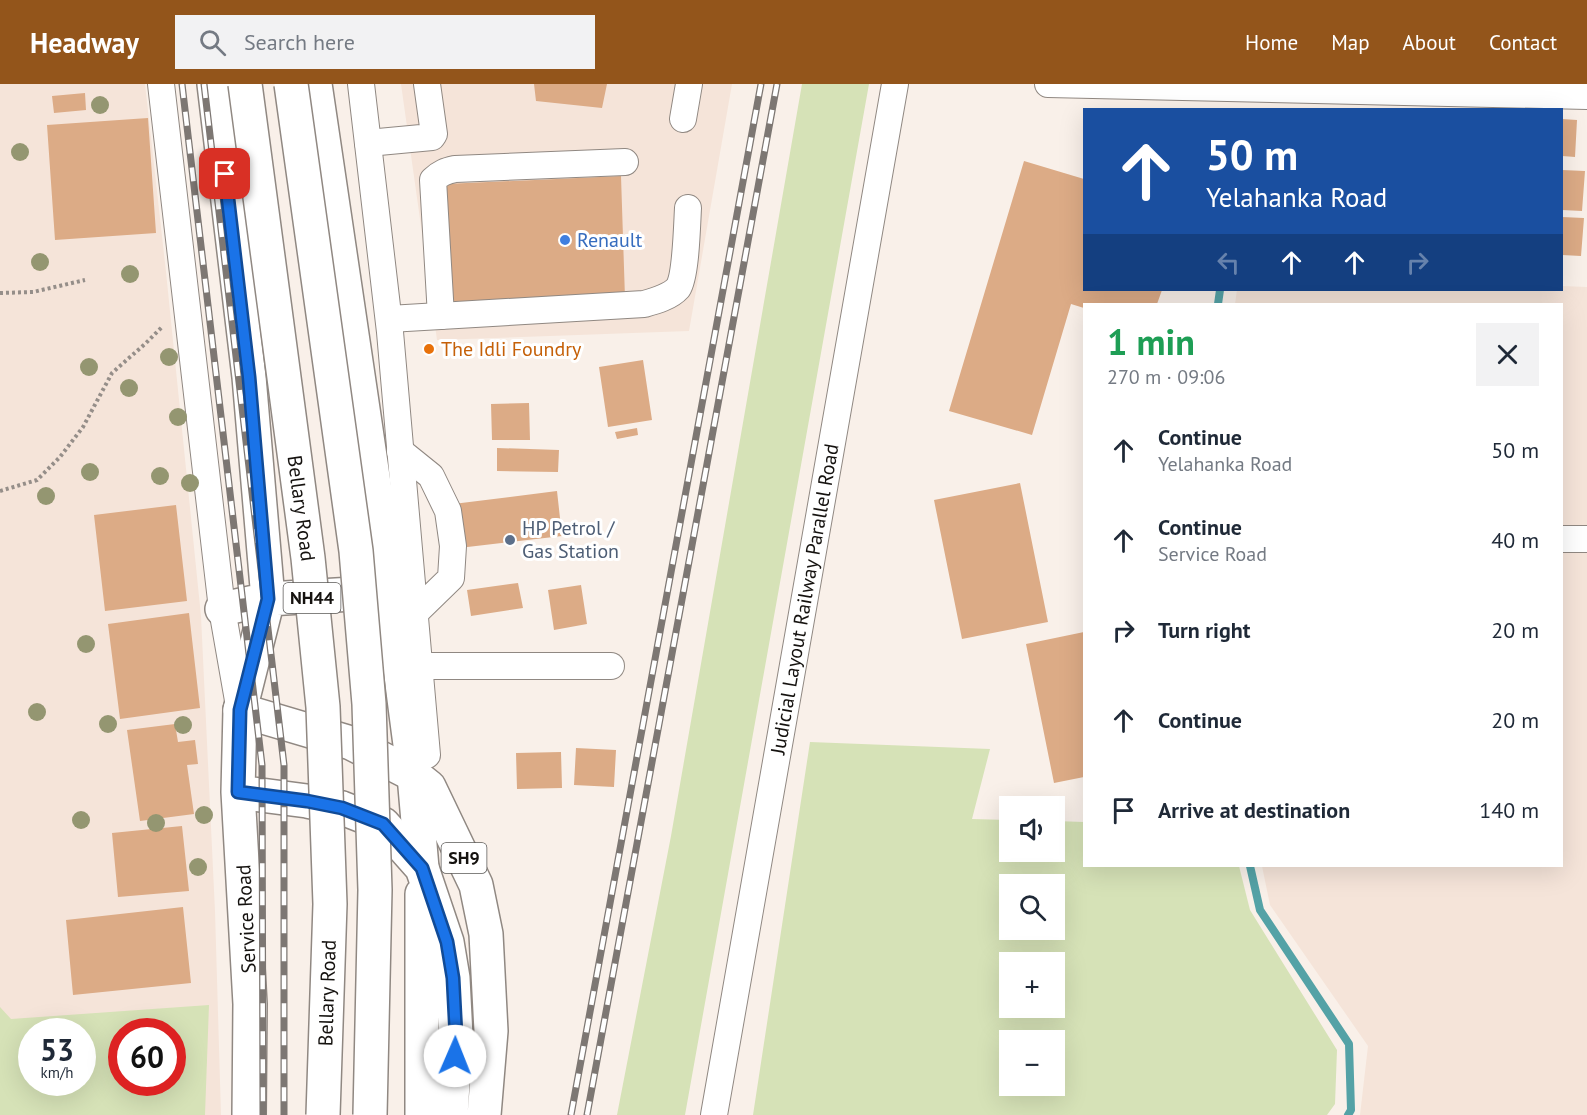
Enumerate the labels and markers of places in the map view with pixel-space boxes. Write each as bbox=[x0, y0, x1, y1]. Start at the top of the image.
pin bbox=[199, 148, 250, 199]
place label: Renault bbox=[577, 227, 643, 253]
marker: Renault bbox=[558, 233, 572, 247]
place label: The Idli Foundry bbox=[441, 336, 582, 362]
marker: The Idli Foundry bbox=[422, 342, 436, 356]
place label: HP Petrol / Gas Station bbox=[522, 515, 619, 564]
marker: HP Petrol / Gas Station bbox=[503, 533, 517, 547]

